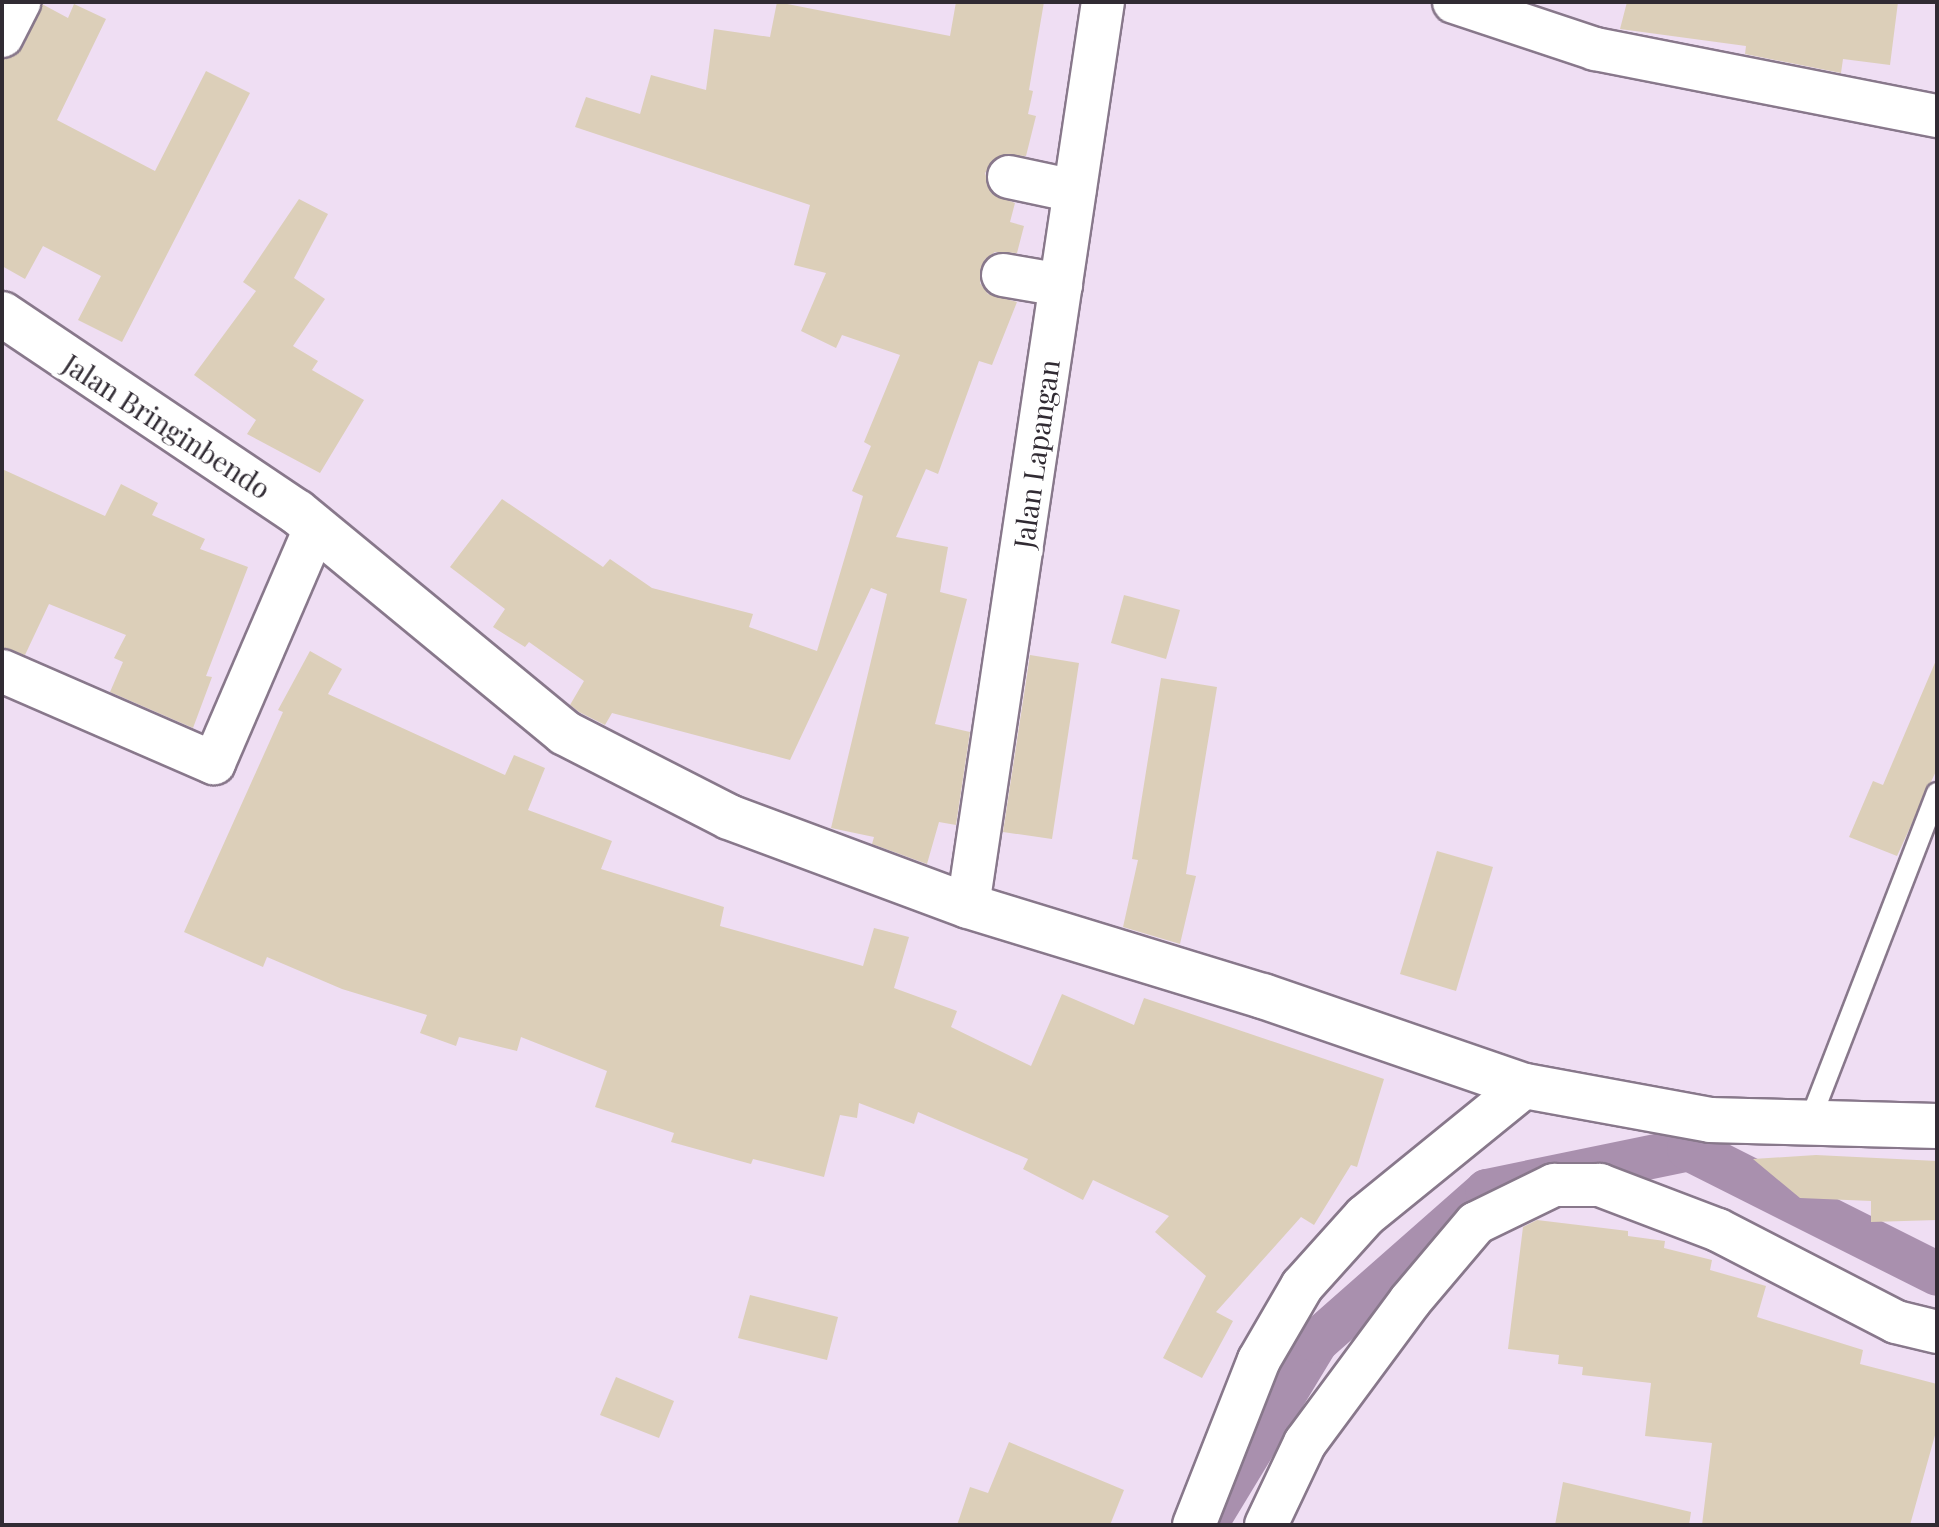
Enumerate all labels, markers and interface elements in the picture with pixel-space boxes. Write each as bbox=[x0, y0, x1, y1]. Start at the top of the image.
street label: Jalan Bringinbendo bbox=[57, 346, 277, 506]
street label: Jalan Lapangan bbox=[1006, 357, 1066, 551]

